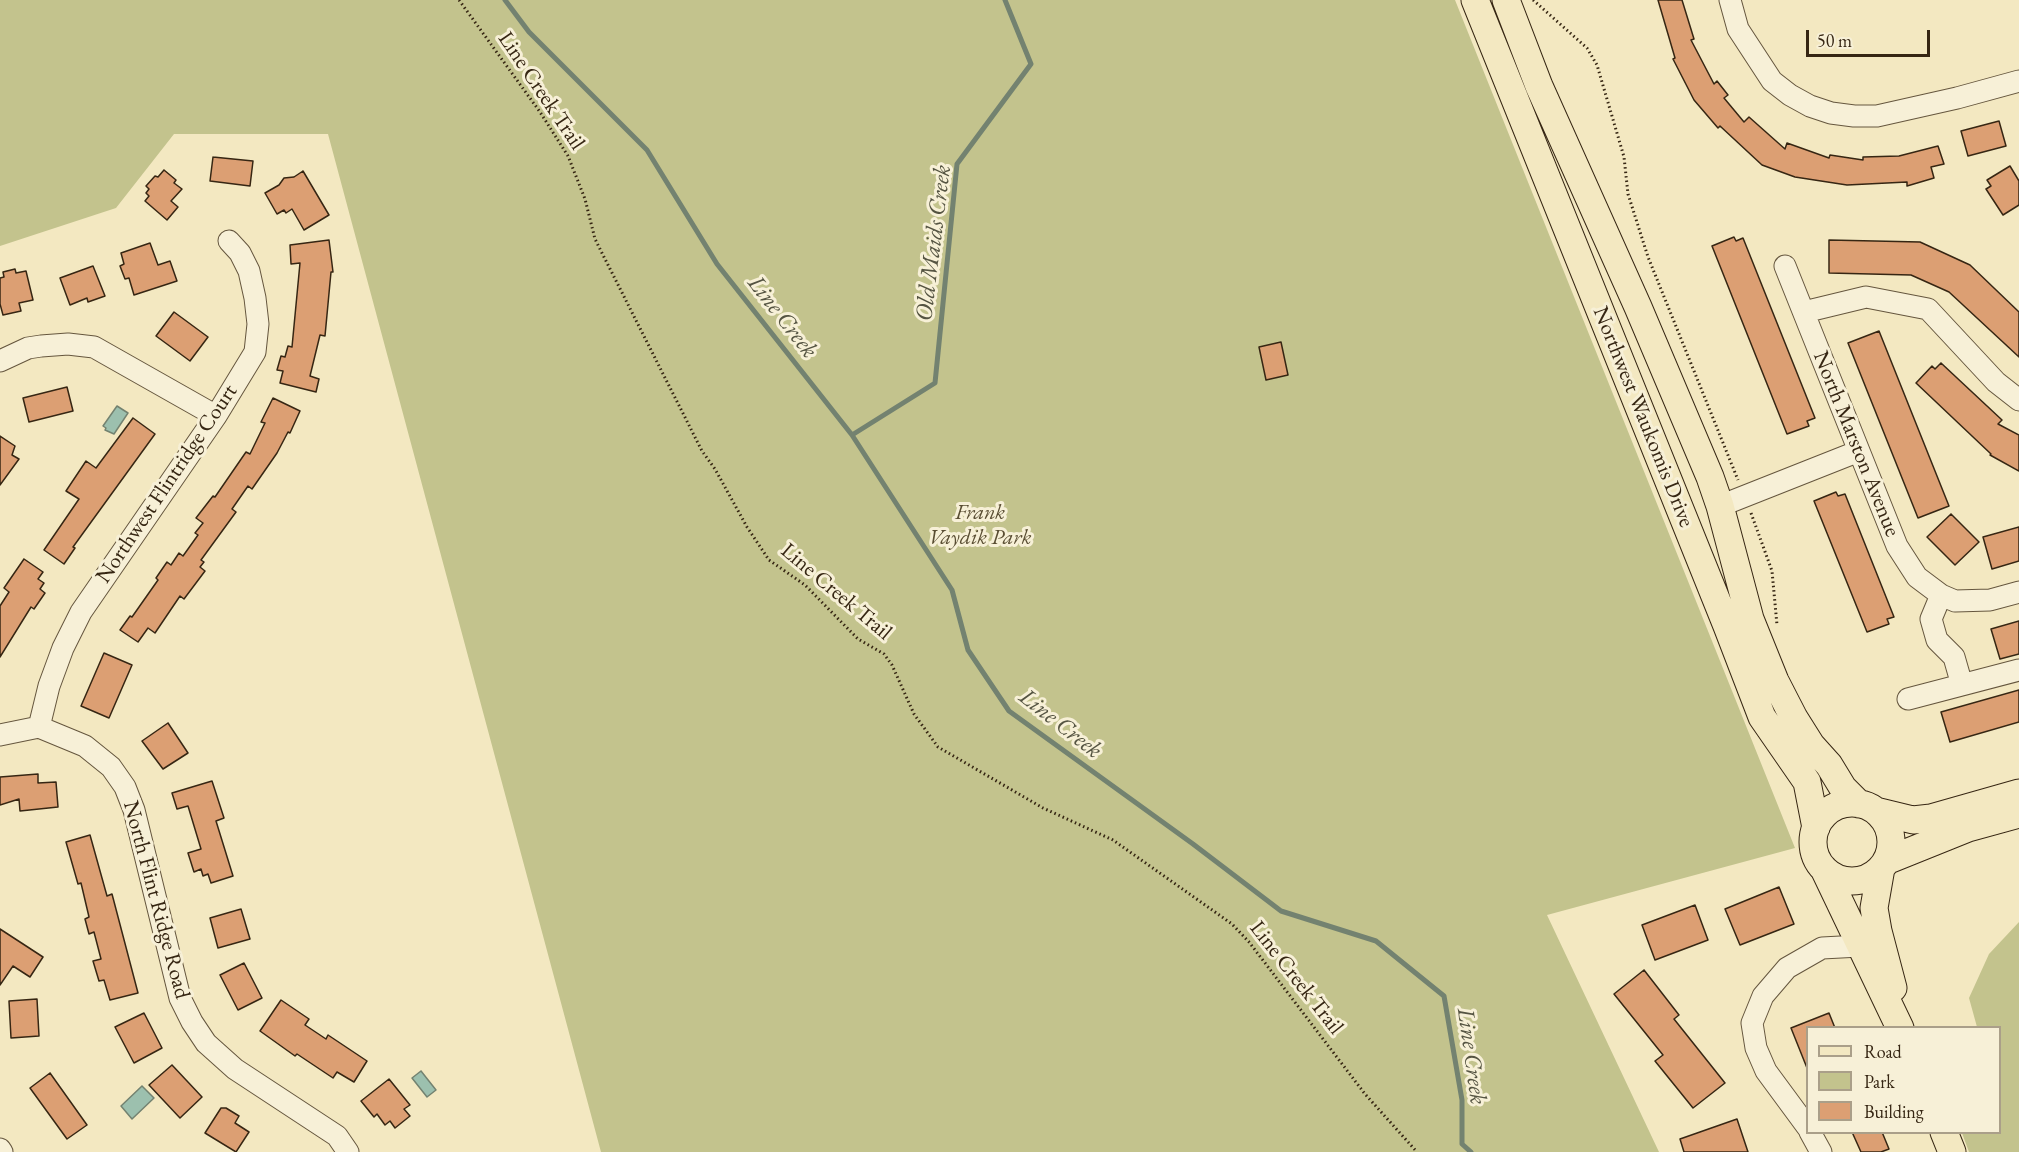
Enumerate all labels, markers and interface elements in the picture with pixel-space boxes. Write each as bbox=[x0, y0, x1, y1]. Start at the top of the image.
scale bar bbox=[1809, 18, 1934, 56]
street label: Line Creek Trail bbox=[492, 27, 590, 155]
text: 50 m bbox=[1817, 29, 1852, 52]
water label: Old Maids Creek bbox=[910, 163, 958, 323]
water label: Line Creek bbox=[741, 270, 823, 364]
street label: Northwest Waukomis Drive bbox=[1587, 303, 1699, 531]
street label: North Marston Avenue bbox=[1807, 347, 1905, 541]
street label: Northwest Flintridge Court bbox=[91, 380, 243, 588]
park label: Frank Vaydik Park bbox=[928, 500, 1032, 552]
street label: Line Creek Trail bbox=[775, 538, 897, 646]
water label: Line Creek bbox=[1013, 683, 1107, 765]
street label: North Flint Ridge Road bbox=[117, 798, 195, 1002]
street label: Line Creek Trail bbox=[1243, 916, 1349, 1040]
water label: Line Creek bbox=[1450, 1006, 1492, 1106]
legend bbox=[1806, 1026, 2001, 1134]
text: Road bbox=[1864, 1040, 1902, 1063]
text: Park bbox=[1864, 1070, 1895, 1093]
text: Building bbox=[1864, 1100, 1924, 1123]

